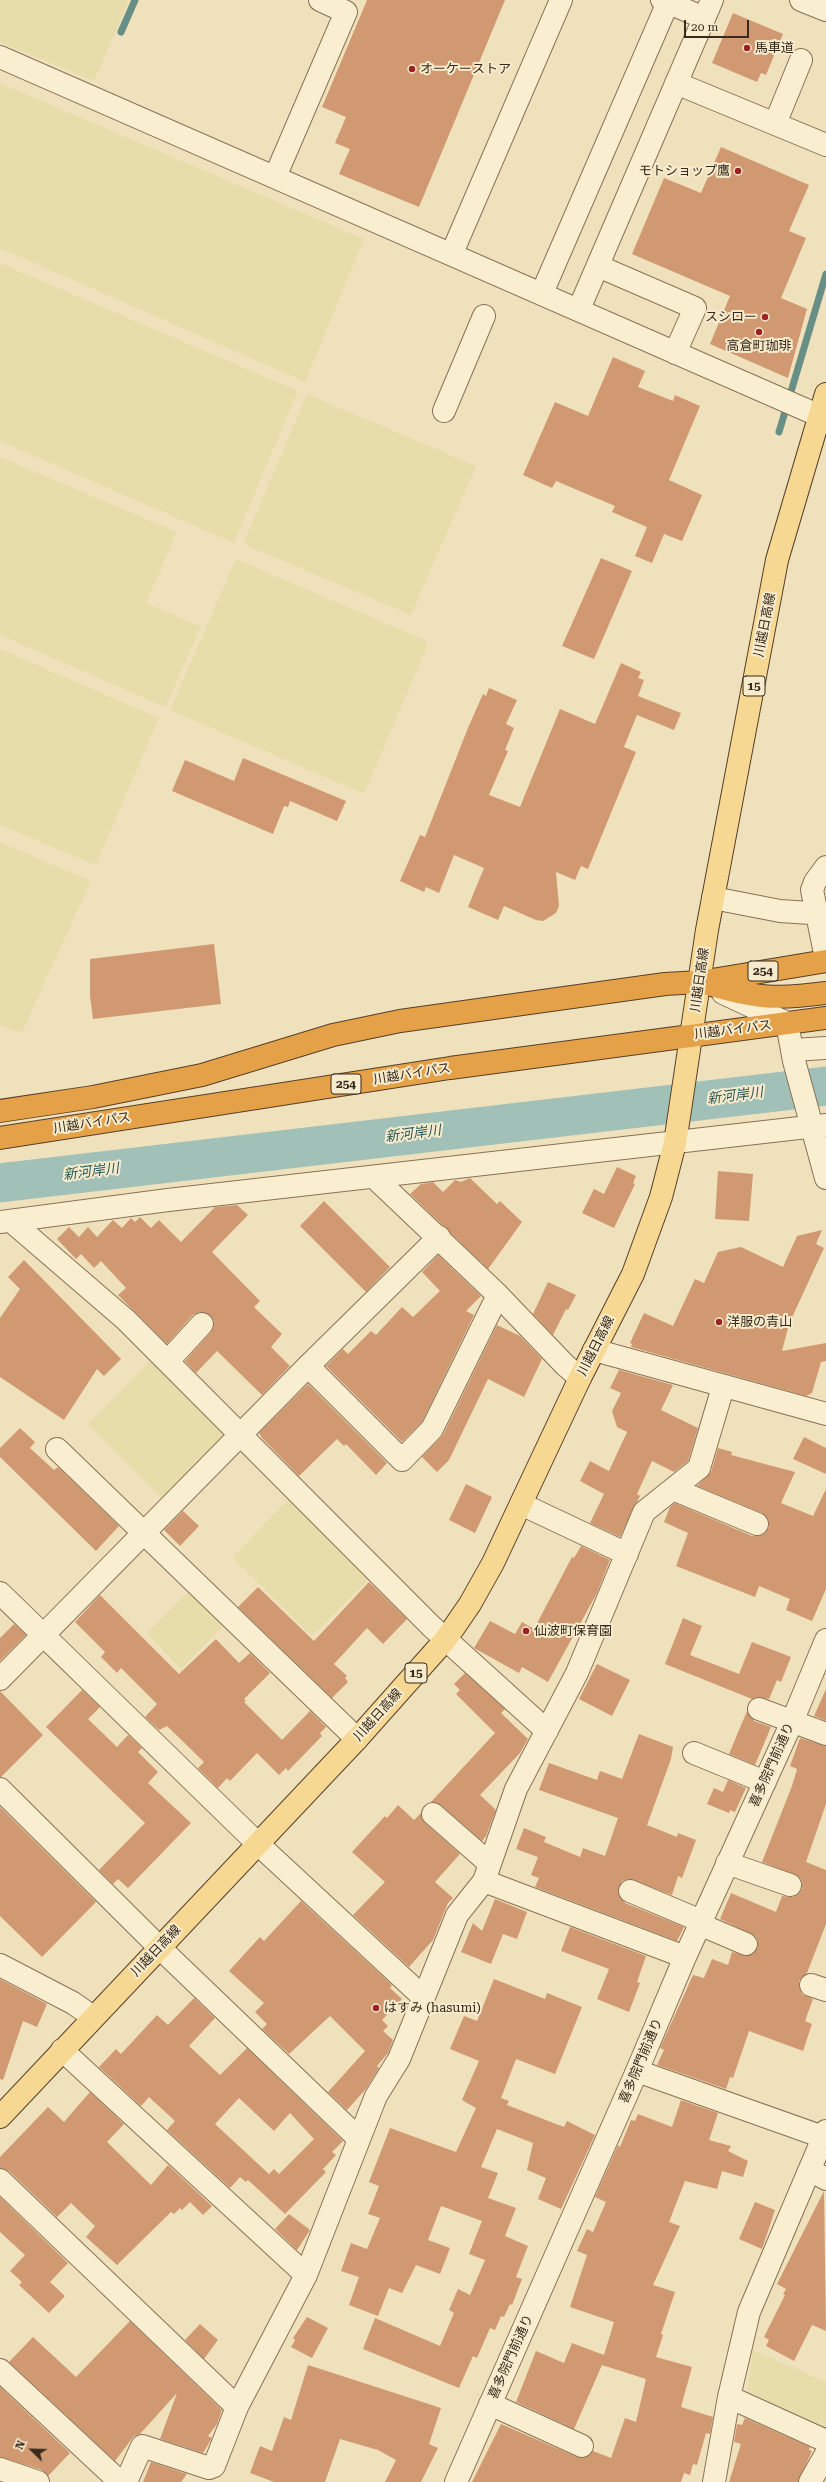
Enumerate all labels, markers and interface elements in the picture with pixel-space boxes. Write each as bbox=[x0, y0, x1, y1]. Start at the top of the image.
scale bar bbox=[686, 12, 751, 38]
text: 20 m bbox=[691, 20, 718, 34]
place label: 馬車道 bbox=[755, 40, 794, 56]
marker: 馬車道 bbox=[742, 43, 752, 53]
place label: オーケーストア bbox=[420, 61, 511, 77]
marker: オーケーストア bbox=[407, 64, 417, 74]
place label: モトショップ鷹 bbox=[639, 163, 730, 179]
marker: モトショップ鷹 bbox=[733, 166, 743, 176]
place label: スシロー bbox=[705, 309, 757, 325]
marker: スシロー bbox=[760, 312, 770, 322]
marker: 高倉町珈琲 bbox=[754, 327, 764, 337]
place label: 高倉町珈琲 bbox=[727, 338, 791, 354]
street label: 川越日高線 bbox=[751, 592, 779, 658]
road number: 15 bbox=[743, 676, 765, 696]
street label: 川越日高線 bbox=[688, 947, 712, 1013]
road number: 254 bbox=[748, 961, 778, 981]
street label: 川越バイパス bbox=[693, 1018, 773, 1042]
street label: 川越バイパス bbox=[372, 1060, 452, 1088]
road number: 254 bbox=[331, 1074, 361, 1094]
water label: 新河岸川 bbox=[706, 1084, 764, 1108]
street label: 川越バイパス bbox=[52, 1109, 132, 1137]
water label: 新河岸川 bbox=[384, 1122, 442, 1146]
water label: 新河岸川 bbox=[62, 1160, 120, 1184]
street label: 川越日高線 bbox=[574, 1314, 618, 1378]
place label: 洋服の青山 bbox=[727, 1314, 792, 1330]
marker: 洋服の青山 bbox=[714, 1317, 724, 1327]
place label: 仙波町保育園 bbox=[534, 1623, 612, 1639]
marker: 仙波町保育園 bbox=[521, 1626, 531, 1636]
road number: 15 bbox=[405, 1663, 427, 1683]
street label: 川越日高線 bbox=[350, 1686, 406, 1744]
street label: 喜多院門前通り bbox=[746, 1720, 798, 1810]
street label: 川越日高線 bbox=[128, 1922, 184, 1980]
place label: はすみ (hasumi) bbox=[384, 2000, 481, 2016]
marker: はすみ (hasumi) bbox=[371, 2003, 381, 2013]
street label: 喜多院門前通り bbox=[616, 2016, 666, 2106]
street label: 喜多院門前通り bbox=[485, 2312, 537, 2402]
north arrow bbox=[12, 2430, 52, 2470]
text: N bbox=[13, 2439, 28, 2452]

